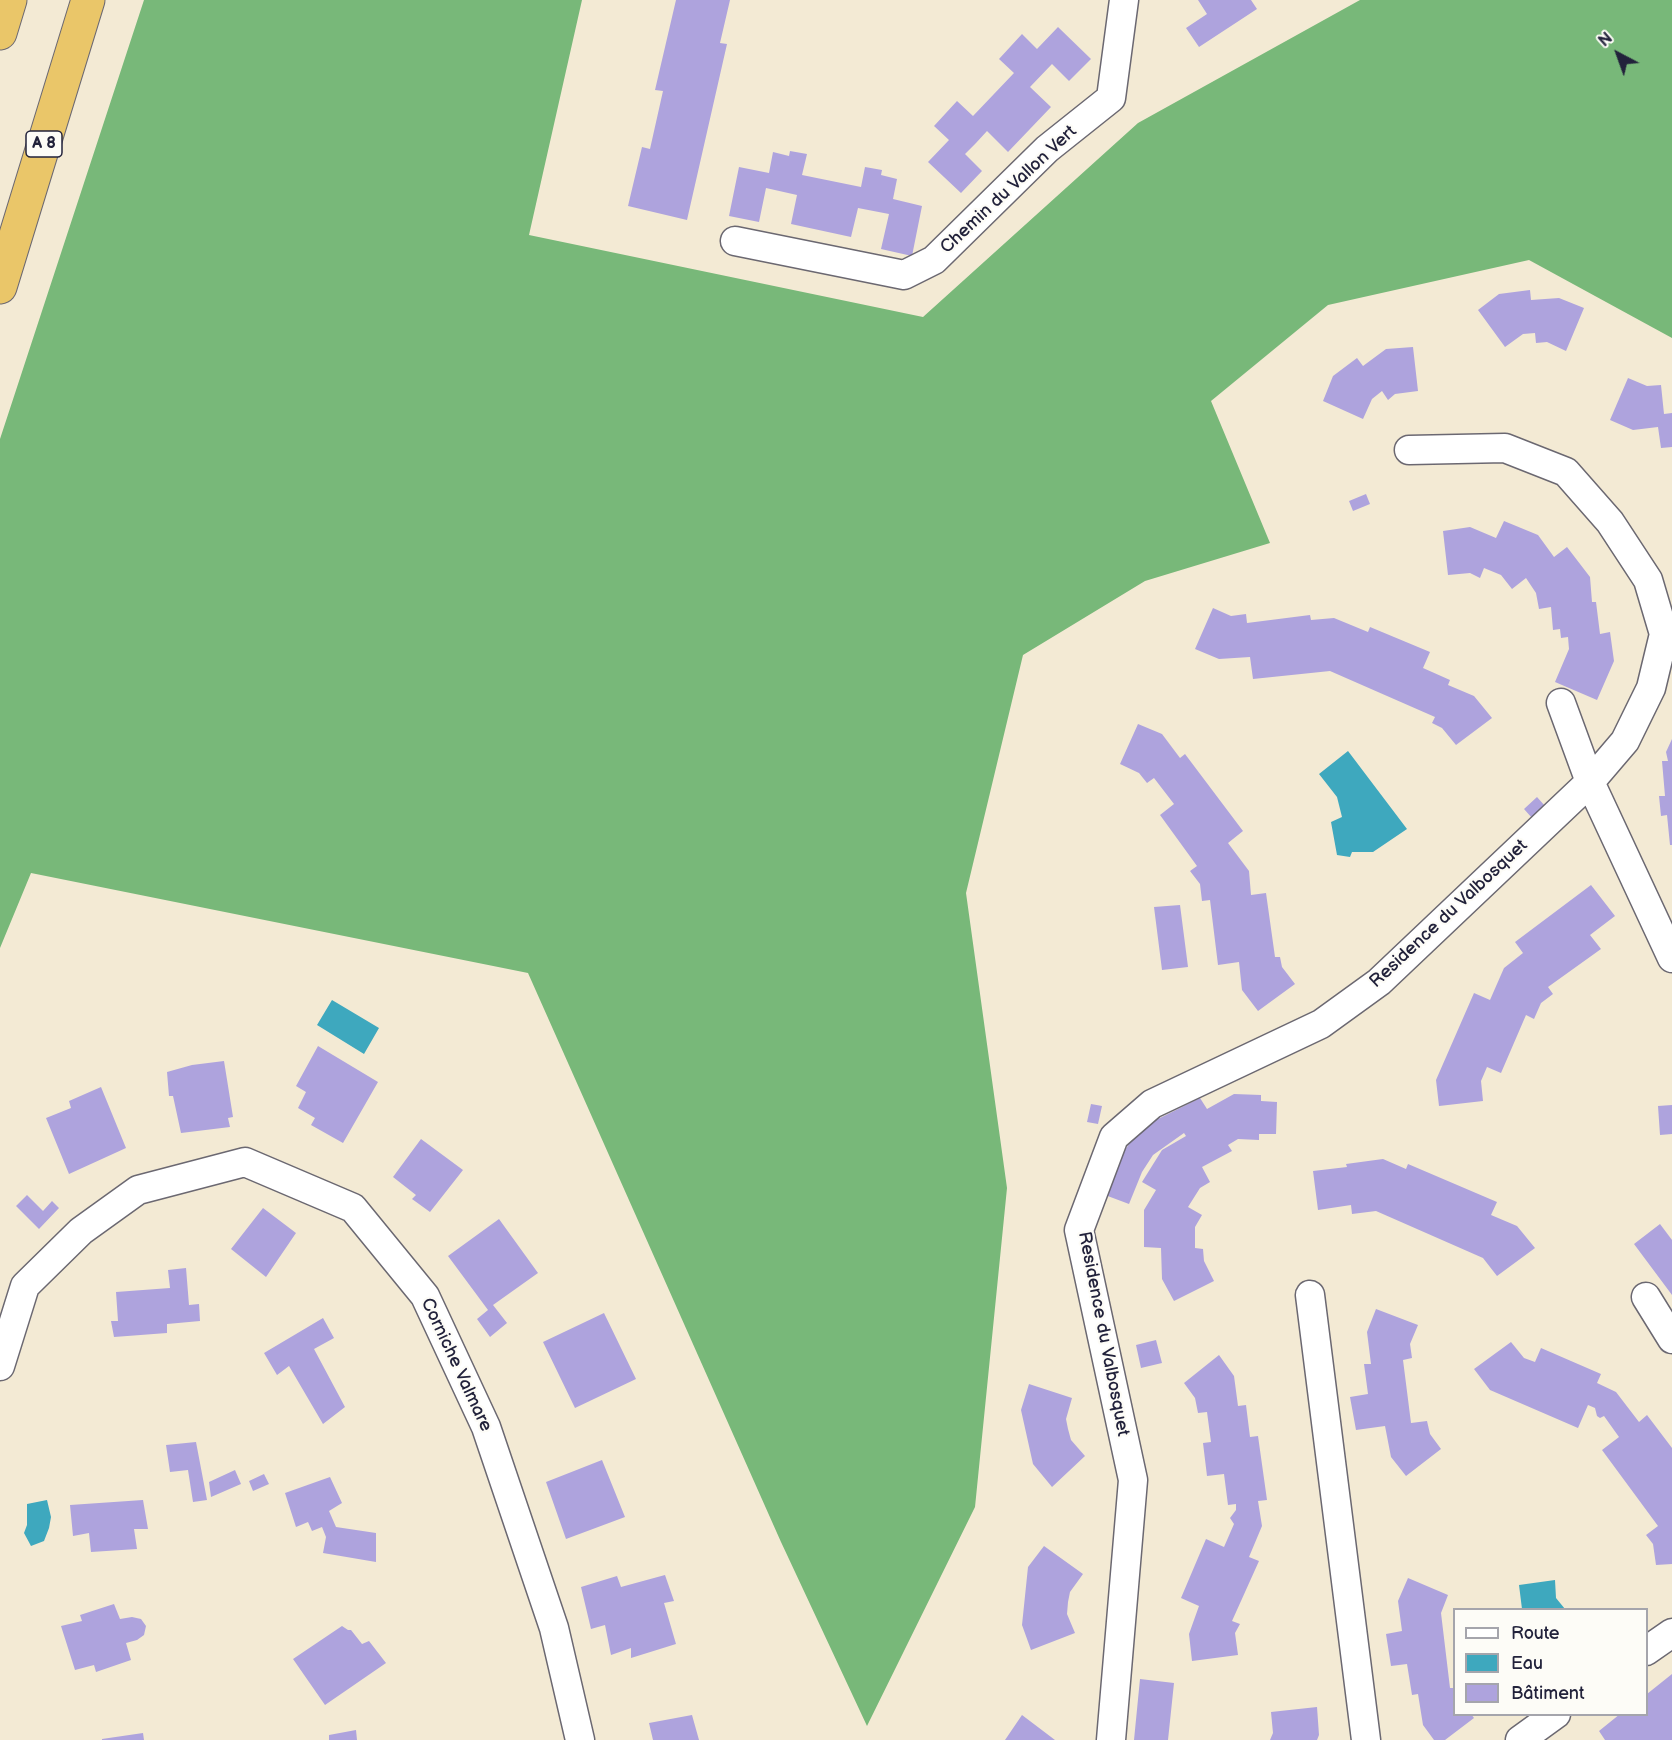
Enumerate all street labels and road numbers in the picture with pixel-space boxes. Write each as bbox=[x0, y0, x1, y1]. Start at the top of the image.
street label: Chemin du Vallon Vert bbox=[936, 121, 1082, 259]
road number: A 8 bbox=[26, 131, 62, 157]
street label: Residence du Valbosquet bbox=[1366, 835, 1532, 993]
street label: Residence du Valbosquet bbox=[1073, 1230, 1133, 1438]
street label: Corniche Valmare bbox=[416, 1295, 496, 1435]

